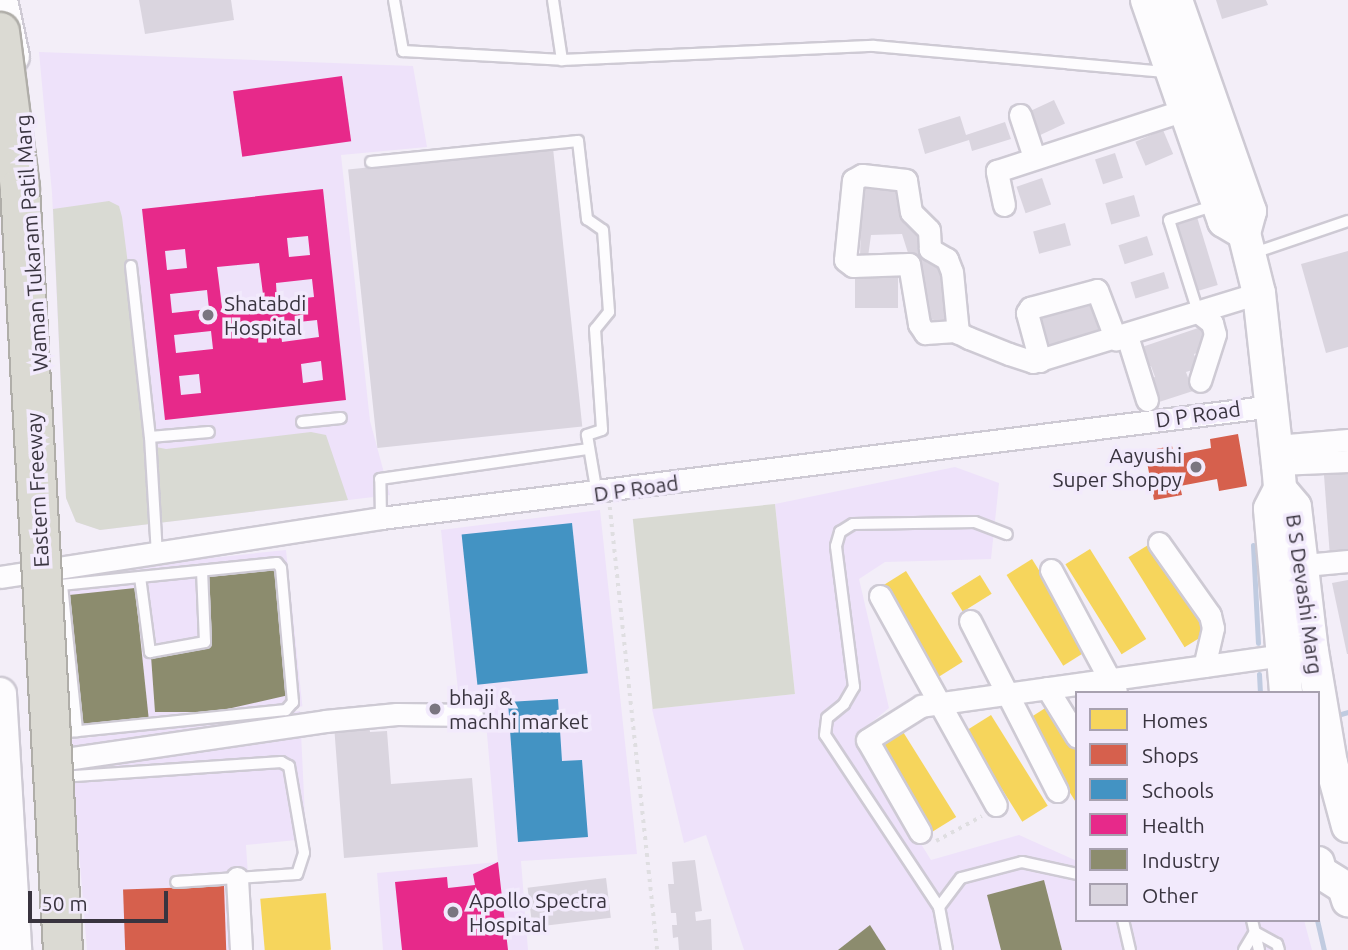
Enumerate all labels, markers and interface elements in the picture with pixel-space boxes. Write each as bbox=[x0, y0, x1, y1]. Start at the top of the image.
street label: Waman Tukaram Patil Marg bbox=[9, 114, 53, 372]
place label: Shatabdi Hospital bbox=[224, 290, 306, 340]
marker: Shatabdi Hospital bbox=[198, 305, 218, 325]
street label: D P Road bbox=[1154, 396, 1242, 432]
street label: Eastern Freeway bbox=[20, 412, 54, 568]
place label: Aayushi Super Shoppy bbox=[1052, 442, 1182, 492]
marker: Aayushi Super Shoppy bbox=[1188, 459, 1204, 475]
street label: D P Road bbox=[592, 470, 680, 506]
street label: B S Devashi Marg bbox=[1281, 512, 1329, 676]
place label: bhaji & machhi market bbox=[449, 684, 589, 734]
legend bbox=[1075, 691, 1320, 922]
marker: bhaji & machhi market bbox=[427, 701, 443, 717]
text: Homes bbox=[1142, 708, 1208, 732]
text: Shops bbox=[1142, 743, 1199, 767]
text: Schools bbox=[1142, 778, 1214, 802]
text: Health bbox=[1142, 813, 1205, 837]
text: Industry bbox=[1142, 848, 1220, 872]
scale bar bbox=[32, 876, 172, 920]
text: Other bbox=[1142, 883, 1198, 907]
place label: Apollo Spectra Hospital bbox=[469, 887, 607, 937]
text: 50 m bbox=[41, 891, 88, 915]
marker: Apollo Spectra Hospital bbox=[443, 902, 463, 922]

